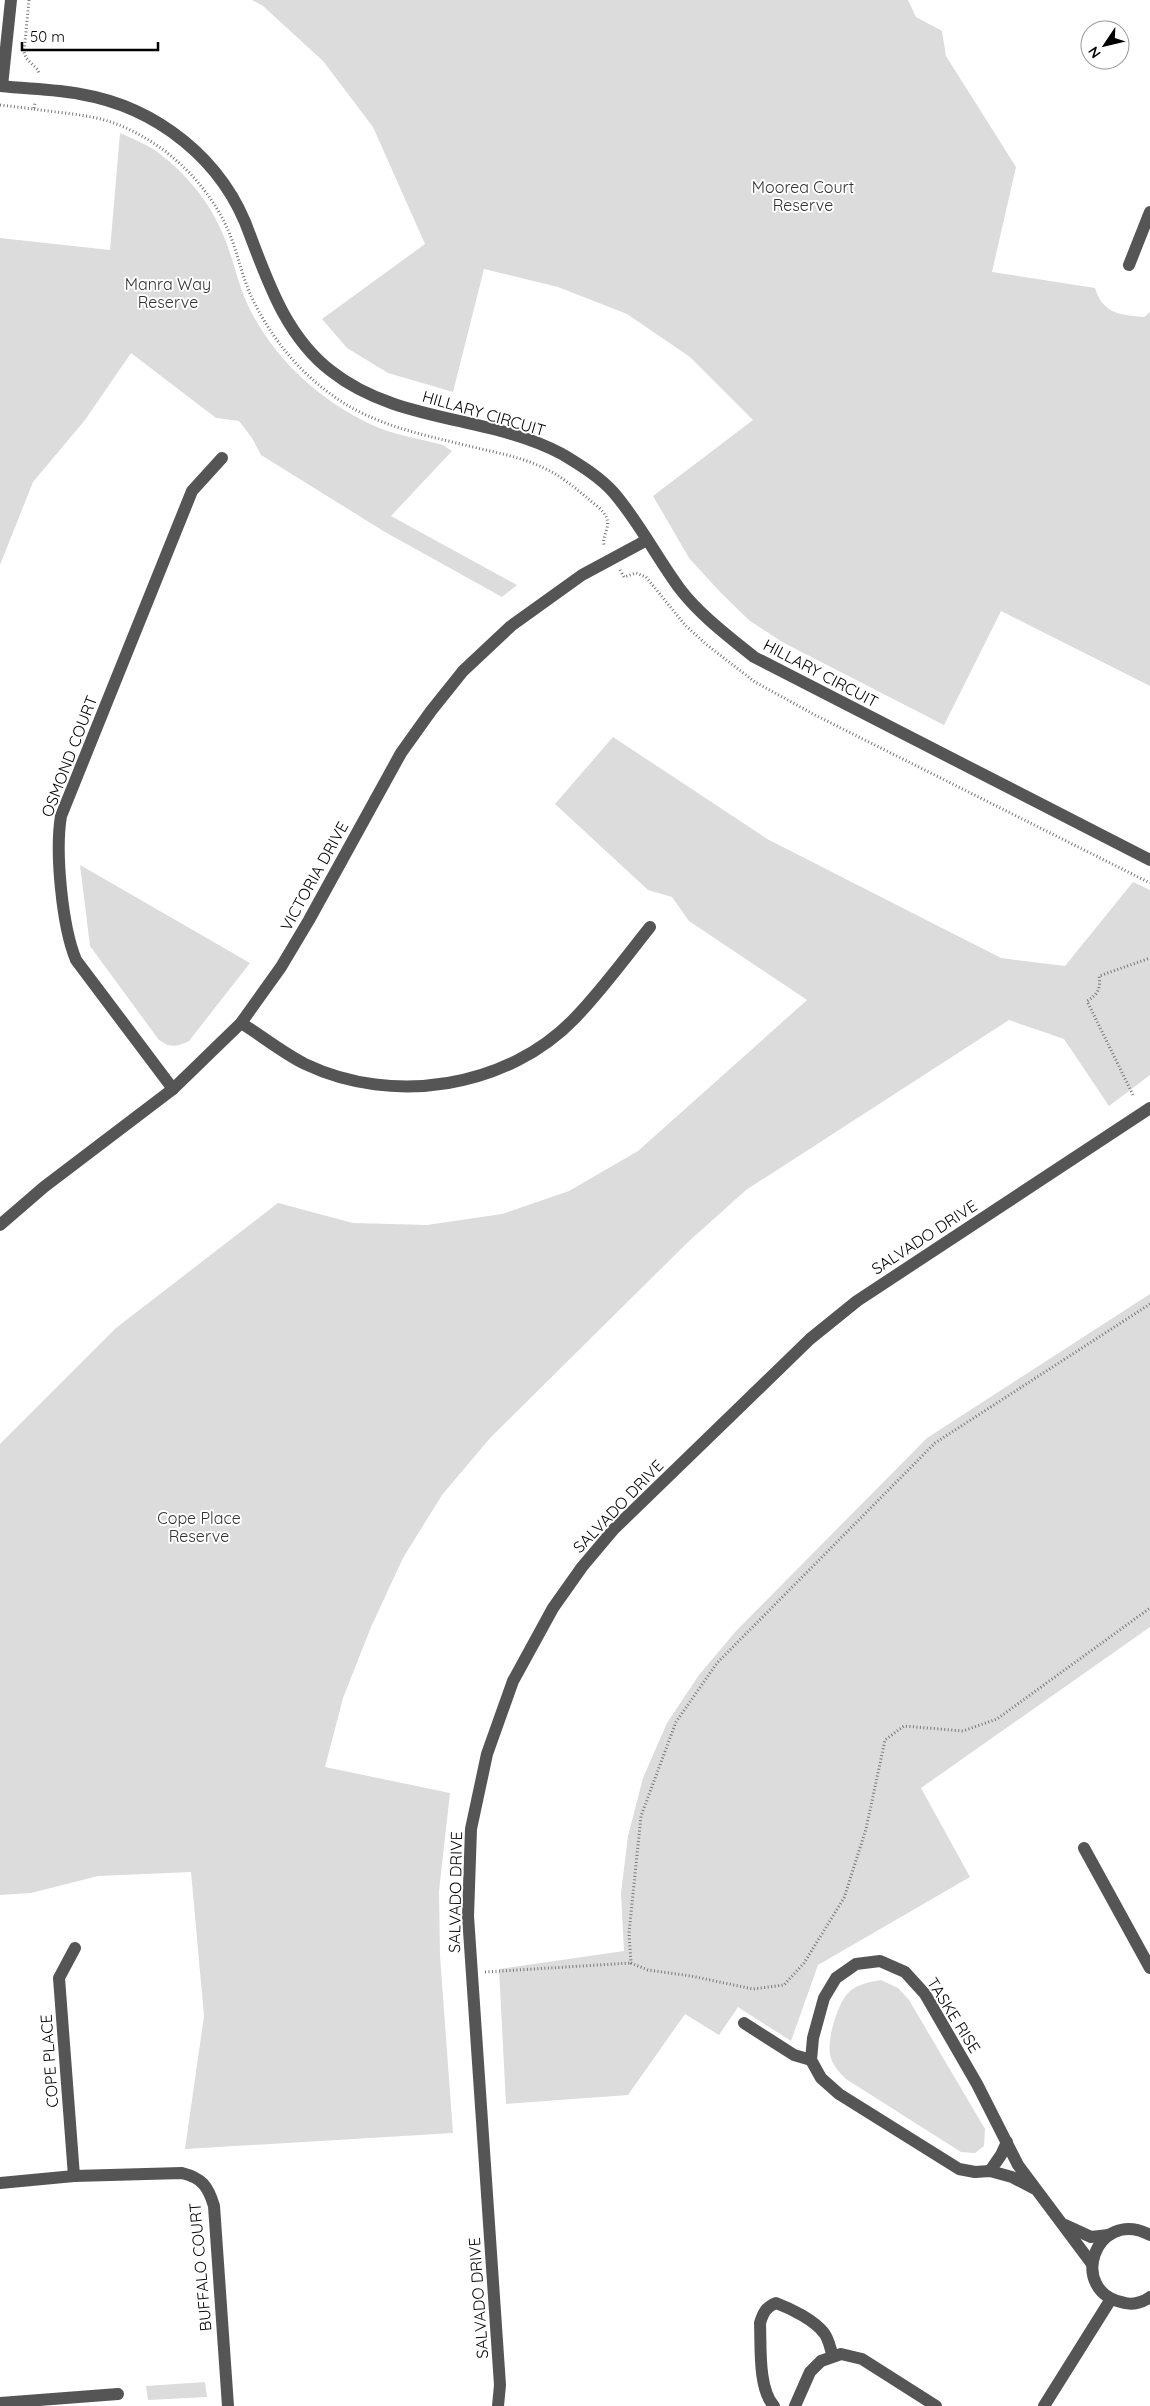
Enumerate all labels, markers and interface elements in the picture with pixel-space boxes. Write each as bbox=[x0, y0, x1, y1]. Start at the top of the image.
scale bar bbox=[22, 20, 159, 52]
north arrow bbox=[1080, 20, 1130, 70]
text: 50 m bbox=[30, 27, 65, 46]
text: N bbox=[1084, 43, 1105, 62]
park label: Moorea Court Reserve bbox=[752, 177, 854, 215]
park label: Manra Way Reserve bbox=[125, 274, 211, 312]
street label: HILLARY CIRCUIT bbox=[420, 386, 548, 440]
street label: HILLARY CIRCUIT bbox=[760, 634, 882, 712]
street label: OSMOND COURT bbox=[37, 692, 101, 820]
street label: VICTORIA DRIVE bbox=[276, 818, 352, 934]
street label: SALVADO DRIVE bbox=[868, 1196, 980, 1278]
street label: SALVADO DRIVE bbox=[569, 1455, 667, 1557]
park label: Cope Place Reserve bbox=[157, 1508, 241, 1546]
street label: SALVADO DRIVE bbox=[444, 1831, 466, 1953]
street label: TASKE RISE bbox=[923, 1974, 985, 2056]
street label: COPE PLACE bbox=[36, 2014, 62, 2108]
street label: BUFFALO COURT bbox=[184, 2202, 216, 2332]
street label: SALVADO DRIVE bbox=[464, 2237, 492, 2359]

